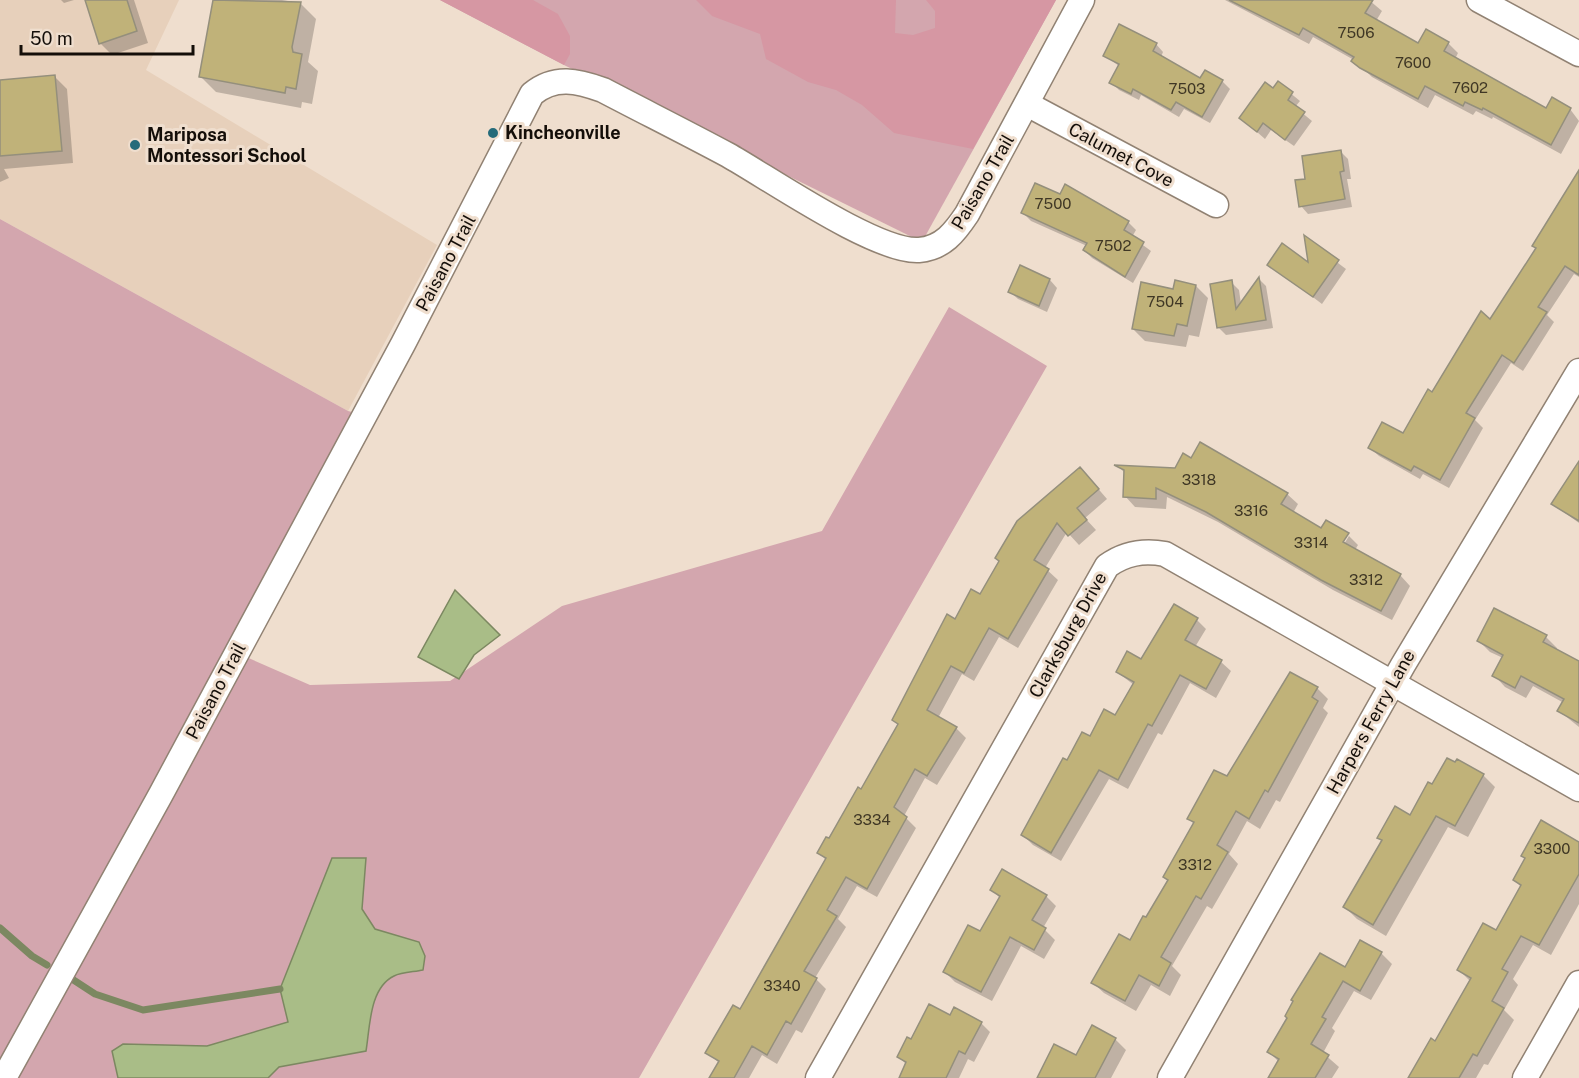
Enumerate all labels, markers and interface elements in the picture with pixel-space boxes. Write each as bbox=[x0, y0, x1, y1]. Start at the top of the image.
scale bar bbox=[21, 18, 194, 56]
house number: 7506 bbox=[1337, 24, 1375, 41]
text: 50 m bbox=[30, 28, 73, 49]
house number: 7600 bbox=[1395, 54, 1431, 71]
house number: 7602 bbox=[1452, 79, 1488, 96]
house number: 7503 bbox=[1168, 80, 1206, 97]
street label: Calumet Cove bbox=[1065, 118, 1177, 191]
place label: Kincheonville bbox=[505, 122, 621, 143]
place label: Mariposa Montessori School bbox=[147, 124, 307, 166]
marker: Kincheonville bbox=[486, 126, 500, 140]
street label: Paisano Trail bbox=[947, 130, 1018, 233]
marker: Mariposa Montessori School bbox=[128, 138, 142, 152]
house number: 7500 bbox=[1035, 195, 1071, 212]
street label: Paisano Trail bbox=[411, 211, 480, 315]
house number: 7502 bbox=[1095, 237, 1131, 254]
house number: 7504 bbox=[1146, 293, 1184, 310]
house number: 3318 bbox=[1182, 471, 1216, 488]
house number: 3316 bbox=[1234, 502, 1268, 519]
house number: 3314 bbox=[1294, 534, 1328, 551]
street label: Clarksburg Drive bbox=[1024, 568, 1111, 701]
house number: 3312 bbox=[1349, 571, 1383, 588]
street label: Paisano Trail bbox=[181, 639, 250, 743]
street label: Harpers Ferry Lane bbox=[1322, 646, 1419, 798]
house number: 3334 bbox=[853, 811, 891, 828]
house number: 3300 bbox=[1534, 840, 1570, 857]
house number: 3312 bbox=[1178, 856, 1212, 873]
house number: 3340 bbox=[763, 977, 801, 994]

